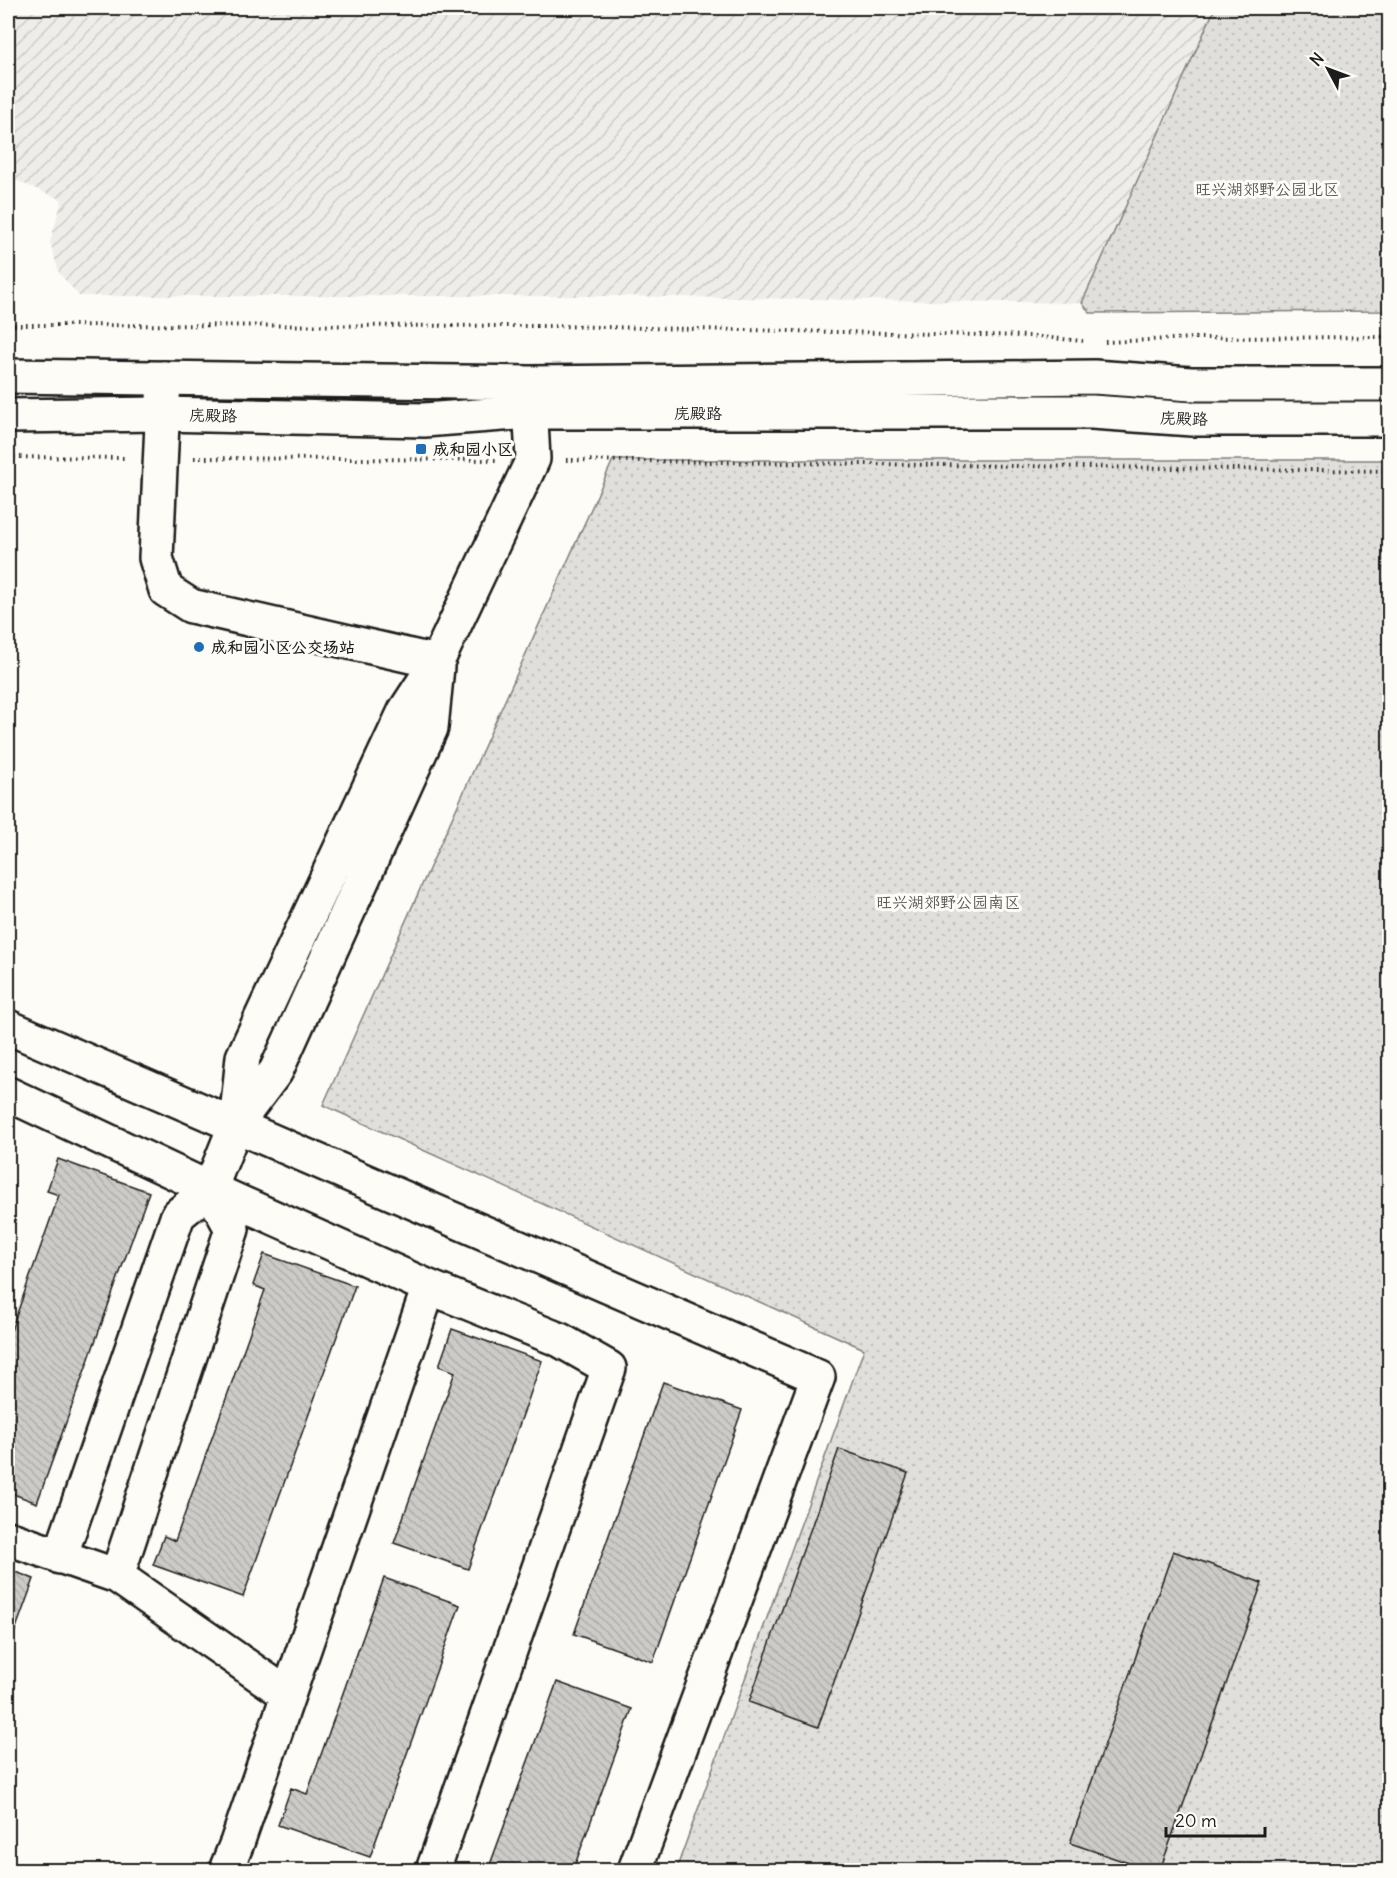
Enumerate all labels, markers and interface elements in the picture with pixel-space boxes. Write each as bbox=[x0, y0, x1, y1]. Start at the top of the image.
north arrow bbox=[1298, 39, 1358, 99]
text: N bbox=[1306, 48, 1328, 70]
park label: 旺兴湖郊野公园北区 bbox=[1195, 179, 1339, 199]
street label: 庑殿路 bbox=[674, 403, 722, 423]
street label: 庑殿路 bbox=[189, 405, 237, 425]
street label: 庑殿路 bbox=[1160, 407, 1208, 429]
place label: 成和园小区 bbox=[433, 439, 513, 459]
marker: 成和园小区 bbox=[414, 442, 428, 456]
place label: 成和园小区公交场站 bbox=[211, 637, 355, 657]
marker: 成和园小区公交场站 bbox=[192, 640, 206, 654]
park label: 旺兴湖郊野公园南区 bbox=[876, 892, 1020, 912]
scale bar bbox=[1166, 1800, 1265, 1838]
text: 20 m bbox=[1175, 1809, 1217, 1832]

